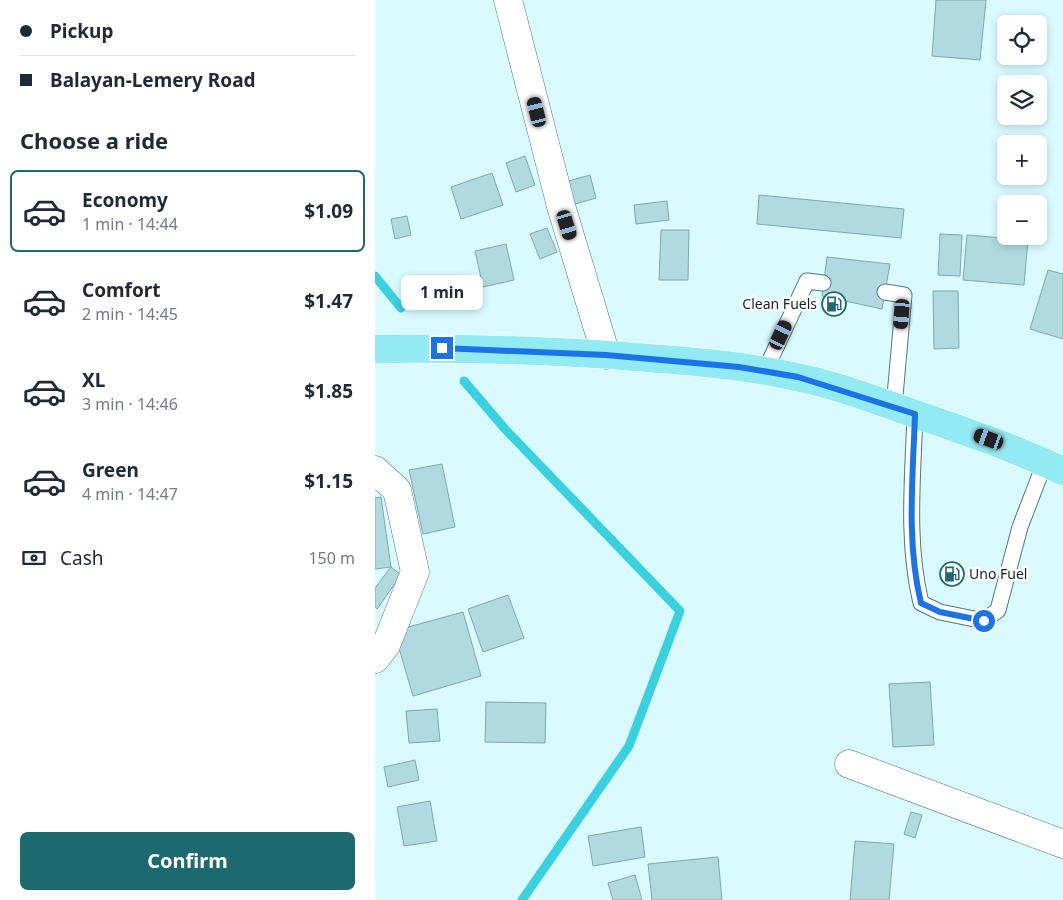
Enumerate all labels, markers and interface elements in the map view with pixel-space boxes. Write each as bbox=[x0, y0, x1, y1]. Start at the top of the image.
map controls bbox=[997, 15, 1047, 245]
button: locate bbox=[997, 15, 1047, 65]
text: Pickup bbox=[50, 18, 113, 44]
text: Balayan-Lemery Road bbox=[50, 67, 256, 93]
button: layers bbox=[997, 75, 1047, 125]
car bbox=[526, 96, 547, 128]
text: Choose a ride bbox=[20, 125, 168, 155]
button: + bbox=[997, 135, 1047, 185]
text: Economy bbox=[82, 187, 168, 213]
icon: car bbox=[22, 189, 67, 234]
button: − bbox=[997, 195, 1047, 245]
text: $1.09 bbox=[304, 198, 353, 224]
car bbox=[555, 208, 578, 242]
text: 1 min · 14:44 bbox=[82, 213, 178, 235]
callout: 1 min bbox=[401, 276, 483, 310]
text: Comfort bbox=[82, 277, 161, 303]
icon: car bbox=[22, 279, 67, 324]
text: 1 min bbox=[420, 281, 464, 303]
text: $1.47 bbox=[304, 288, 353, 314]
fuel station icon: Clean Fuels bbox=[821, 291, 847, 317]
place label: Clean Fuels bbox=[742, 294, 817, 313]
car bbox=[893, 298, 910, 330]
text: 2 min · 14:45 bbox=[82, 303, 178, 325]
car bbox=[767, 318, 794, 352]
route end bbox=[431, 337, 453, 359]
text: XL bbox=[82, 367, 105, 393]
icon: car bbox=[22, 369, 67, 414]
text: $1.85 bbox=[304, 378, 353, 404]
text: 3 min · 14:46 bbox=[82, 393, 178, 415]
car bbox=[972, 427, 1005, 451]
text: Green bbox=[82, 457, 139, 483]
icon: car bbox=[22, 459, 67, 504]
text: $1.15 bbox=[304, 468, 353, 494]
text: 4 min · 14:47 bbox=[82, 483, 178, 505]
icon: cash bbox=[20, 544, 48, 572]
text: Cash bbox=[60, 545, 104, 571]
text: 150 m bbox=[308, 547, 355, 569]
fuel station icon: Uno Fuel bbox=[939, 561, 965, 587]
place label: Uno Fuel bbox=[969, 564, 1027, 583]
route start bbox=[973, 610, 995, 632]
button: Confirm bbox=[20, 832, 355, 890]

